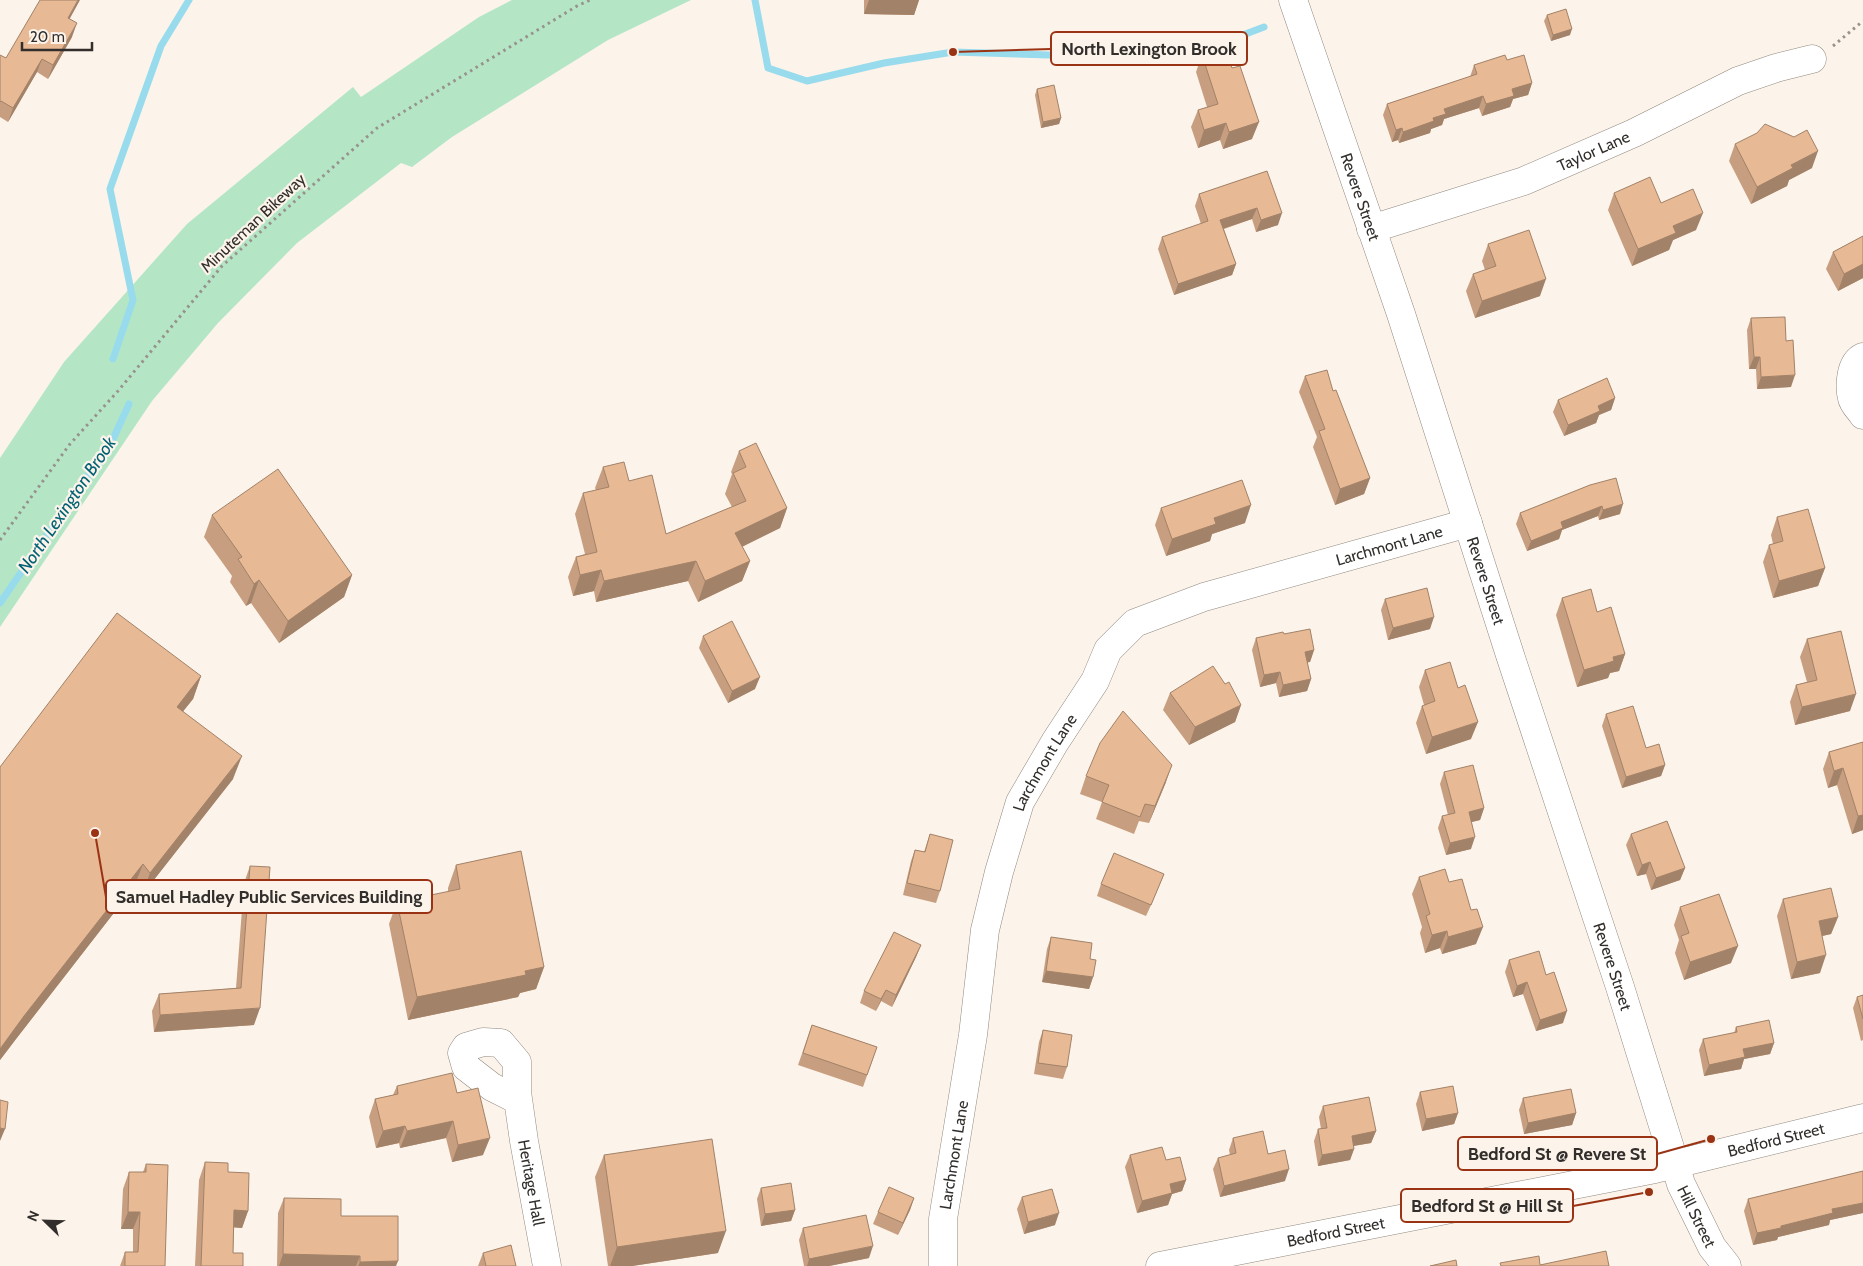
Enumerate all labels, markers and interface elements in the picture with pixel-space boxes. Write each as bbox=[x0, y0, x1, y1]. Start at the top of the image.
scale bar bbox=[22, 20, 92, 52]
text: 20 m bbox=[30, 28, 65, 46]
callout: North Lexington Brook bbox=[1051, 32, 1247, 65]
text: North Lexington Brook bbox=[1061, 38, 1237, 60]
street label: Taylor Lane bbox=[1554, 127, 1632, 175]
street label: Revere Street bbox=[1337, 150, 1385, 244]
street label: Minuteman Bikeway bbox=[197, 170, 309, 276]
water label: North Lexington Brook bbox=[13, 432, 121, 577]
street label: Larchmont Lane bbox=[1333, 521, 1445, 569]
street label: Revere Street bbox=[1463, 534, 1509, 628]
street label: Larchmont Lane bbox=[1008, 710, 1080, 813]
callout: Samuel Hadley Public Services Building bbox=[106, 880, 432, 913]
text: Samuel Hadley Public Services Building bbox=[116, 886, 422, 908]
street label: Revere Street bbox=[1590, 920, 1636, 1013]
street label: Larchmont Lane bbox=[935, 1099, 972, 1211]
street label: Bedford Street bbox=[1726, 1118, 1827, 1160]
callout: Bedford St @ Revere St bbox=[1458, 1137, 1657, 1170]
street label: Heritage Hall bbox=[514, 1138, 549, 1227]
text: Bedford St @ Revere St bbox=[1468, 1143, 1646, 1165]
street label: Hill Street bbox=[1674, 1182, 1720, 1251]
callout: Bedford St @ Hill St bbox=[1401, 1189, 1573, 1222]
text: Bedford St @ Hill St bbox=[1411, 1195, 1563, 1217]
north arrow bbox=[20, 1196, 70, 1246]
text: N bbox=[23, 1208, 43, 1224]
street label: Bedford Street bbox=[1285, 1213, 1387, 1250]

